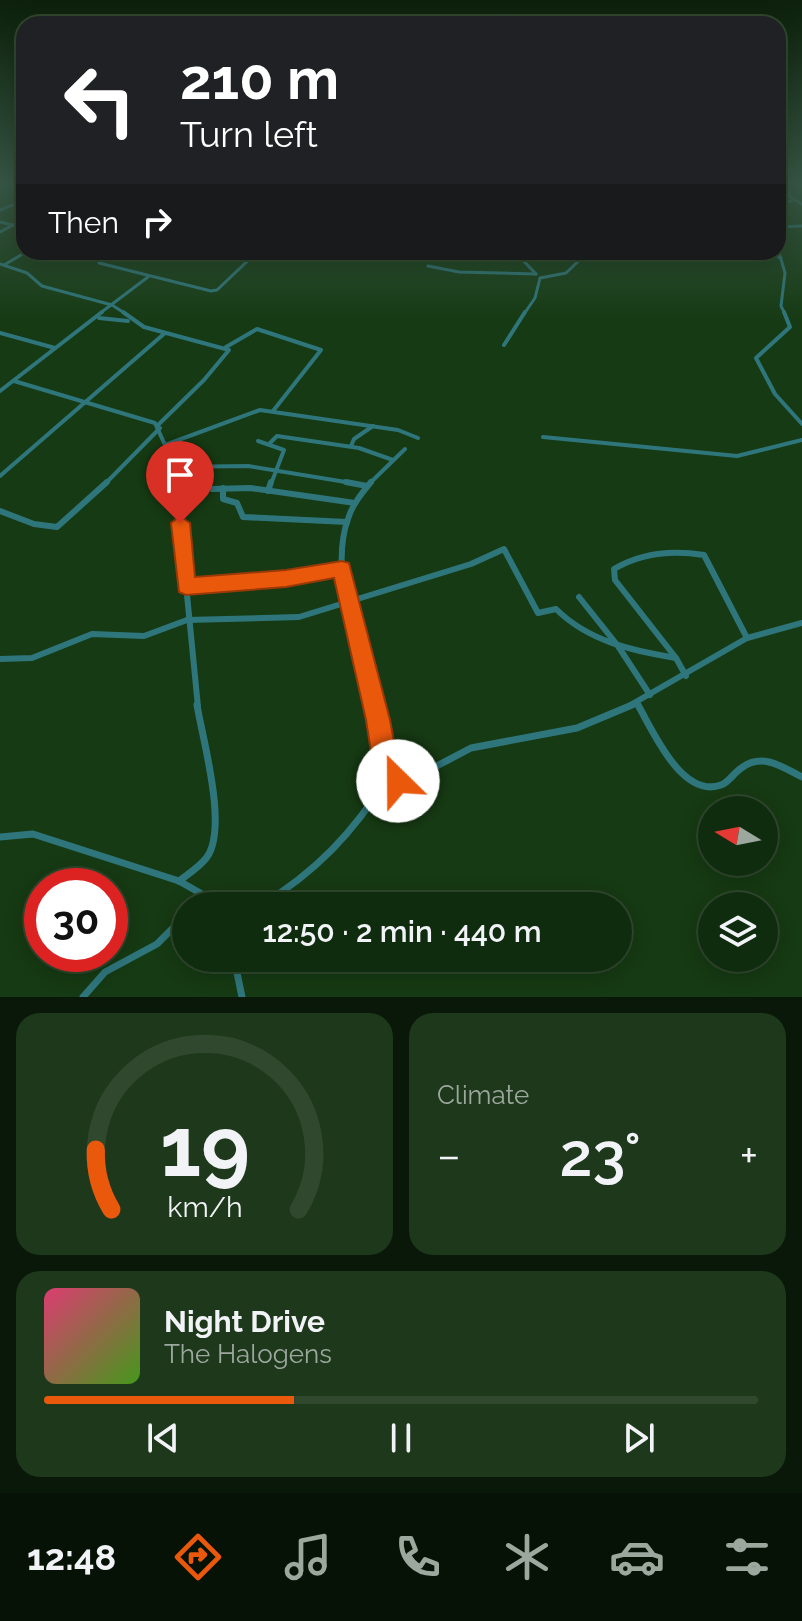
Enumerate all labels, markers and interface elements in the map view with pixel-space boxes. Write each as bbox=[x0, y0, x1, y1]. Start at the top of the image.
text: 210 m bbox=[180, 46, 339, 112]
icon: left bbox=[48, 48, 152, 152]
text: Turn left bbox=[180, 113, 318, 155]
icon: right bbox=[135, 200, 179, 244]
text: Then bbox=[48, 205, 119, 240]
pin bbox=[146, 441, 214, 523]
icon: arrive bbox=[158, 453, 202, 497]
position arrow bbox=[356, 739, 440, 823]
north arrow bbox=[698, 796, 778, 876]
map controls bbox=[698, 796, 778, 972]
speed limit sign: 30 bbox=[24, 868, 128, 972]
button: layers bbox=[698, 892, 778, 972]
text: 12:50 · 2 min · 440 m bbox=[263, 914, 542, 949]
text: Climate bbox=[437, 1080, 529, 1110]
text: 19 bbox=[159, 1098, 250, 1195]
text: 23° bbox=[560, 1120, 641, 1190]
text: − bbox=[437, 1130, 461, 1181]
text: + bbox=[740, 1130, 758, 1181]
text: km/h bbox=[167, 1190, 242, 1224]
text: Night Drive bbox=[164, 1304, 325, 1339]
text: The Halogens bbox=[164, 1339, 332, 1369]
icon: previous bbox=[141, 1416, 185, 1460]
icon: pause bbox=[379, 1416, 423, 1460]
icon: next bbox=[617, 1416, 661, 1460]
icon: directions bbox=[170, 1529, 226, 1585]
icon: music bbox=[280, 1529, 336, 1585]
icon: phone bbox=[390, 1529, 446, 1585]
icon: climate bbox=[499, 1529, 555, 1585]
icon: car bbox=[609, 1529, 665, 1585]
icon: filters bbox=[719, 1529, 775, 1585]
text: 12:48 bbox=[27, 1536, 116, 1578]

